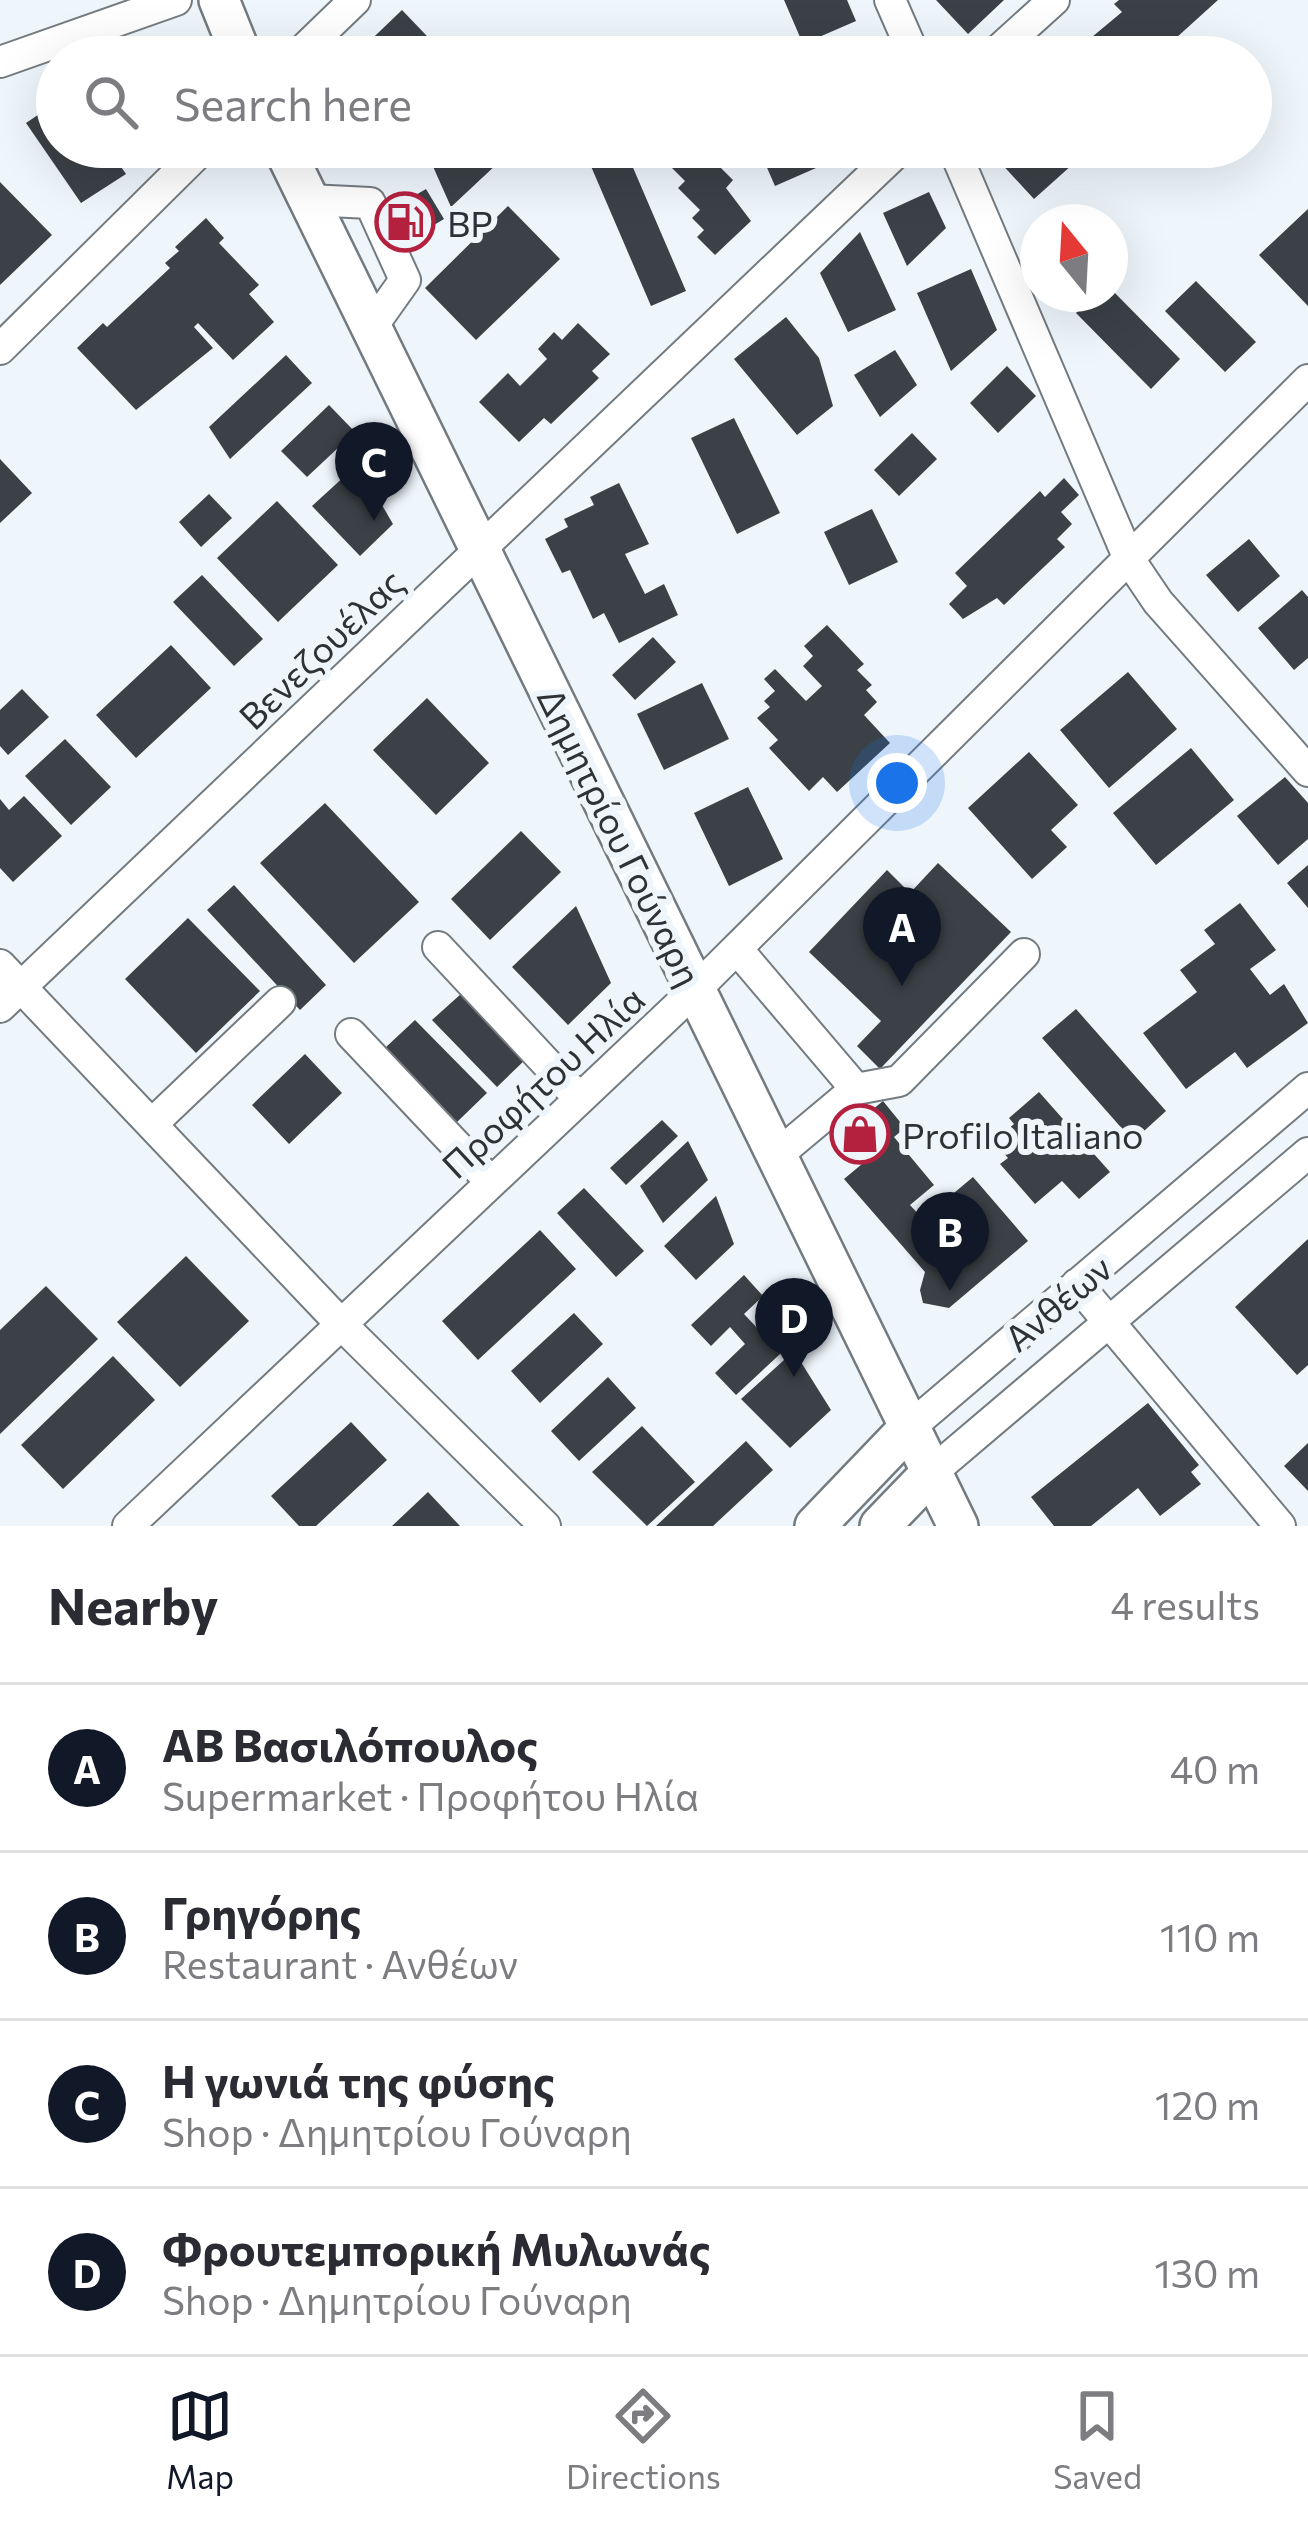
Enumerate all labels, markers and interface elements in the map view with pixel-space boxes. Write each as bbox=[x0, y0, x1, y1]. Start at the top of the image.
search box bbox=[36, 36, 1272, 168]
icon: search bbox=[78, 69, 144, 135]
text: Search here bbox=[174, 75, 412, 130]
fuel station icon: BP bbox=[374, 191, 436, 253]
place label: BP bbox=[447, 200, 493, 244]
north arrow bbox=[1020, 204, 1128, 312]
pin: C bbox=[335, 422, 413, 521]
street label: Βενεζουέλας bbox=[229, 559, 411, 737]
street label: Δημητρίου Γούναρη bbox=[530, 680, 712, 992]
your location bbox=[867, 753, 927, 813]
pin: A bbox=[863, 887, 941, 986]
street label: Προφήτου Ηλία bbox=[432, 976, 652, 1186]
shop icon: Profilo Italiano bbox=[829, 1103, 891, 1165]
place label: Profilo Italiano bbox=[902, 1112, 1144, 1156]
pin: B bbox=[911, 1192, 989, 1291]
street label: Ανθέων bbox=[995, 1245, 1119, 1359]
pin: D bbox=[755, 1278, 833, 1377]
text: Nearby bbox=[48, 1573, 218, 1636]
text: 4 results bbox=[1110, 1580, 1260, 1628]
text: ΑΒ Βασιλόπουλος bbox=[162, 1716, 538, 1771]
text: A bbox=[73, 1744, 101, 1792]
text: 40 m bbox=[1170, 1744, 1260, 1792]
text: Supermarket · Προφήτου Ηλία bbox=[162, 1771, 699, 1819]
text: Γρηγόρης bbox=[162, 1884, 361, 1939]
text: B bbox=[74, 1912, 100, 1960]
text: 110 m bbox=[1160, 1912, 1260, 1960]
text: Restaurant · Ανθέων bbox=[162, 1939, 518, 1987]
text: Η γωνιά της φύσης bbox=[162, 2052, 555, 2107]
text: C bbox=[74, 2080, 100, 2128]
text: 120 m bbox=[1155, 2080, 1260, 2128]
text: Shop · Δημητρίου Γούναρη bbox=[162, 2107, 632, 2155]
text: Φρουτεμπορική Μυλωνάς bbox=[162, 2220, 711, 2275]
text: D bbox=[73, 2248, 101, 2296]
text: 130 m bbox=[1154, 2248, 1260, 2296]
text: Shop · Δημητρίου Γούναρη bbox=[162, 2275, 632, 2323]
tab: Map bbox=[166, 2383, 234, 2496]
tab: Directions bbox=[566, 2383, 721, 2496]
tab: Saved bbox=[1053, 2383, 1142, 2496]

